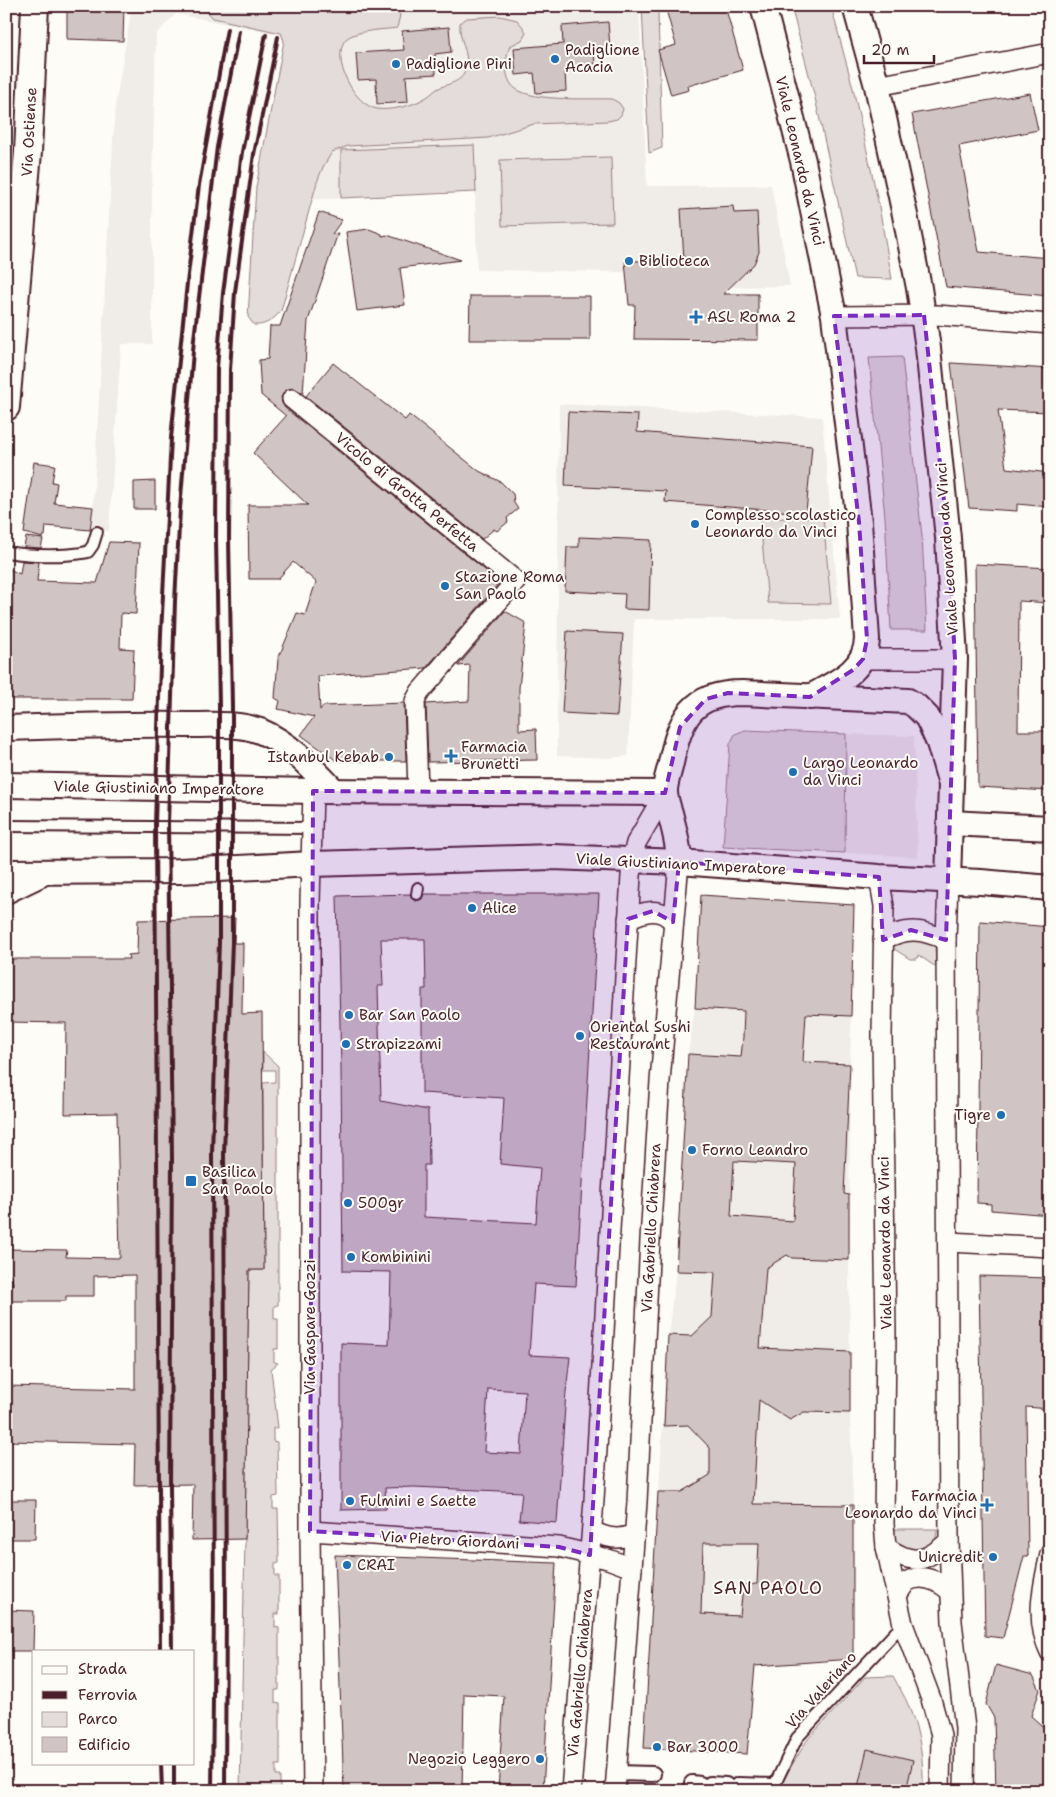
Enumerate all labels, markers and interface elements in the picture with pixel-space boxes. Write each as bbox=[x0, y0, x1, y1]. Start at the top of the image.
scale bar bbox=[864, 32, 934, 64]
place label: Padiglione Acacia bbox=[565, 40, 640, 77]
text: 20 m bbox=[871, 40, 910, 60]
marker: Padiglione Acacia bbox=[549, 53, 561, 65]
place label: Padiglione Pini bbox=[406, 54, 512, 74]
marker: Padiglione Pini bbox=[390, 58, 402, 70]
street label: Viale Leonardo da Vinci bbox=[771, 74, 829, 248]
street label: Via Ostiense bbox=[17, 87, 41, 177]
place label: Biblioteca bbox=[639, 251, 710, 271]
marker: Biblioteca bbox=[623, 255, 635, 267]
place label: ASL Roma 2 bbox=[707, 307, 796, 327]
marker: ASL Roma 2 bbox=[689, 310, 703, 324]
street label: Vicolo di Grotta Perfetta bbox=[331, 428, 483, 557]
street label: Viale Leonardo da Vinci bbox=[931, 462, 963, 636]
place label: Complesso scolastico Leonardo da Vinci bbox=[705, 505, 856, 542]
marker: Complesso scolastico Leonardo da Vinci bbox=[689, 518, 701, 530]
place label: Stazione Roma San Paolo bbox=[455, 567, 565, 604]
marker: Stazione Roma San Paolo bbox=[439, 580, 451, 592]
place label: Farmacia Brunetti bbox=[461, 737, 528, 774]
place label: Istanbul Kebab bbox=[267, 747, 379, 767]
marker: Farmacia Brunetti bbox=[445, 750, 457, 762]
marker: Istanbul Kebab bbox=[383, 751, 395, 763]
place label: Largo Leonardo da Vinci bbox=[803, 753, 918, 790]
marker: Largo Leonardo da Vinci bbox=[787, 766, 799, 778]
street label: Viale Giustiniano Imperatore bbox=[53, 776, 265, 800]
street label: Viale Giustiniano Imperatore bbox=[575, 848, 787, 880]
place label: Alice bbox=[482, 898, 517, 918]
marker: Alice bbox=[466, 902, 478, 914]
place label: Bar San Paolo bbox=[359, 1005, 460, 1025]
marker: Bar San Paolo bbox=[343, 1009, 355, 1021]
place label: Oriental Sushi Restaurant bbox=[590, 1017, 691, 1054]
marker: Oriental Sushi Restaurant bbox=[574, 1030, 586, 1042]
place label: Strapizzami bbox=[356, 1034, 442, 1054]
marker: Strapizzami bbox=[340, 1038, 352, 1050]
place label: Tigre bbox=[954, 1105, 991, 1125]
marker: Tigre bbox=[995, 1109, 1007, 1121]
place label: Forno Leandro bbox=[702, 1140, 808, 1160]
street label: Via Gabriello Chiabrera bbox=[637, 1142, 665, 1313]
marker: Forno Leandro bbox=[686, 1144, 698, 1156]
street label: Viale Leonardo da Vinci bbox=[873, 1156, 897, 1330]
place label: Basilica San Paolo bbox=[202, 1162, 273, 1199]
marker: Basilica San Paolo bbox=[184, 1174, 198, 1188]
place label: 500gr bbox=[358, 1193, 404, 1213]
marker: 500gr bbox=[342, 1197, 354, 1209]
place label: Kombinini bbox=[361, 1247, 431, 1267]
marker: Kombinini bbox=[345, 1251, 357, 1263]
street label: Via Gaspare Gozzi bbox=[300, 1259, 320, 1395]
place label: Farmacia Leonardo da Vinci bbox=[845, 1486, 978, 1523]
place label: Fulmini e Saette bbox=[360, 1491, 477, 1511]
marker: Fulmini e Saette bbox=[344, 1495, 356, 1507]
marker: Farmacia Leonardo da Vinci bbox=[981, 1499, 993, 1511]
street label: Via Pietro Giordani bbox=[380, 1526, 520, 1554]
place label: Unicredit bbox=[918, 1547, 983, 1567]
marker: Unicredit bbox=[987, 1551, 999, 1563]
place label: CRAI bbox=[357, 1555, 395, 1575]
marker: CRAI bbox=[341, 1559, 353, 1571]
district label: SAN PAOLO bbox=[713, 1576, 823, 1600]
street label: Via Gabriello Chiabrera bbox=[563, 1587, 597, 1758]
street label: Via Valeriano bbox=[781, 1647, 861, 1733]
legend bbox=[32, 1650, 195, 1764]
text: Strada bbox=[78, 1659, 127, 1679]
text: Ferrovia bbox=[78, 1685, 138, 1705]
text: Parco bbox=[78, 1709, 118, 1729]
text: Edificio bbox=[78, 1735, 130, 1755]
place label: Bar 3000 bbox=[667, 1737, 739, 1757]
marker: Bar 3000 bbox=[651, 1741, 663, 1753]
place label: Negozio Leggero bbox=[408, 1749, 530, 1769]
marker: Negozio Leggero bbox=[534, 1753, 546, 1765]

